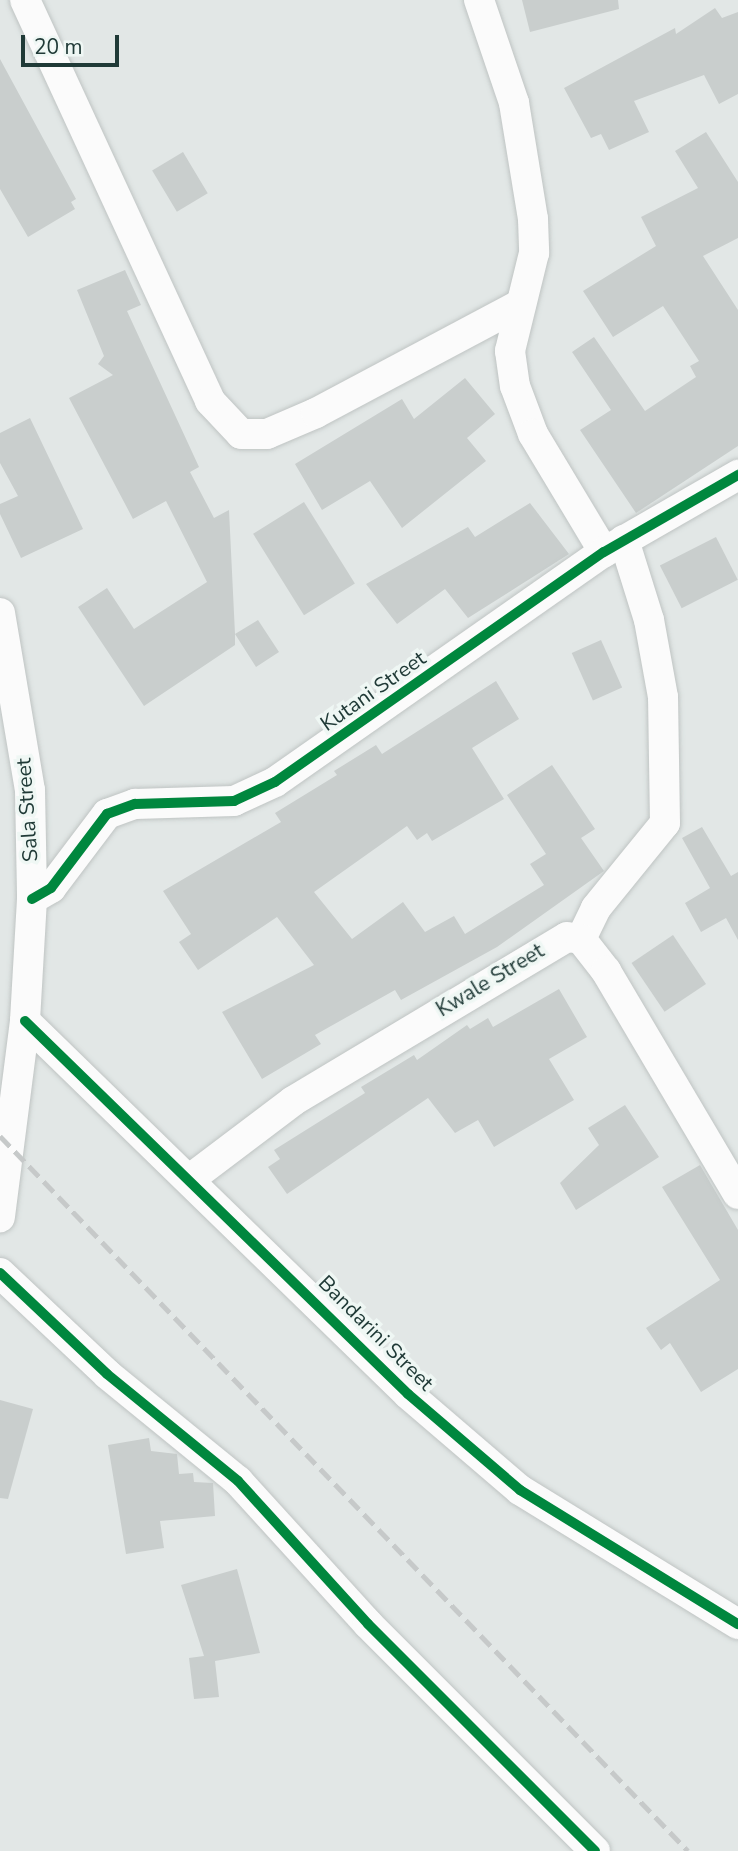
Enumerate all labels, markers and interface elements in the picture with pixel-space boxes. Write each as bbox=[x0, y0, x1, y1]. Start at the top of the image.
scale bar bbox=[24, 21, 122, 65]
text: 20 m bbox=[34, 33, 83, 61]
street label: Kutani Street bbox=[316, 645, 430, 737]
street label: Sala Street bbox=[11, 757, 43, 863]
street label: Kwale Street bbox=[432, 938, 548, 1022]
street label: Bandarini Street bbox=[313, 1270, 439, 1396]

